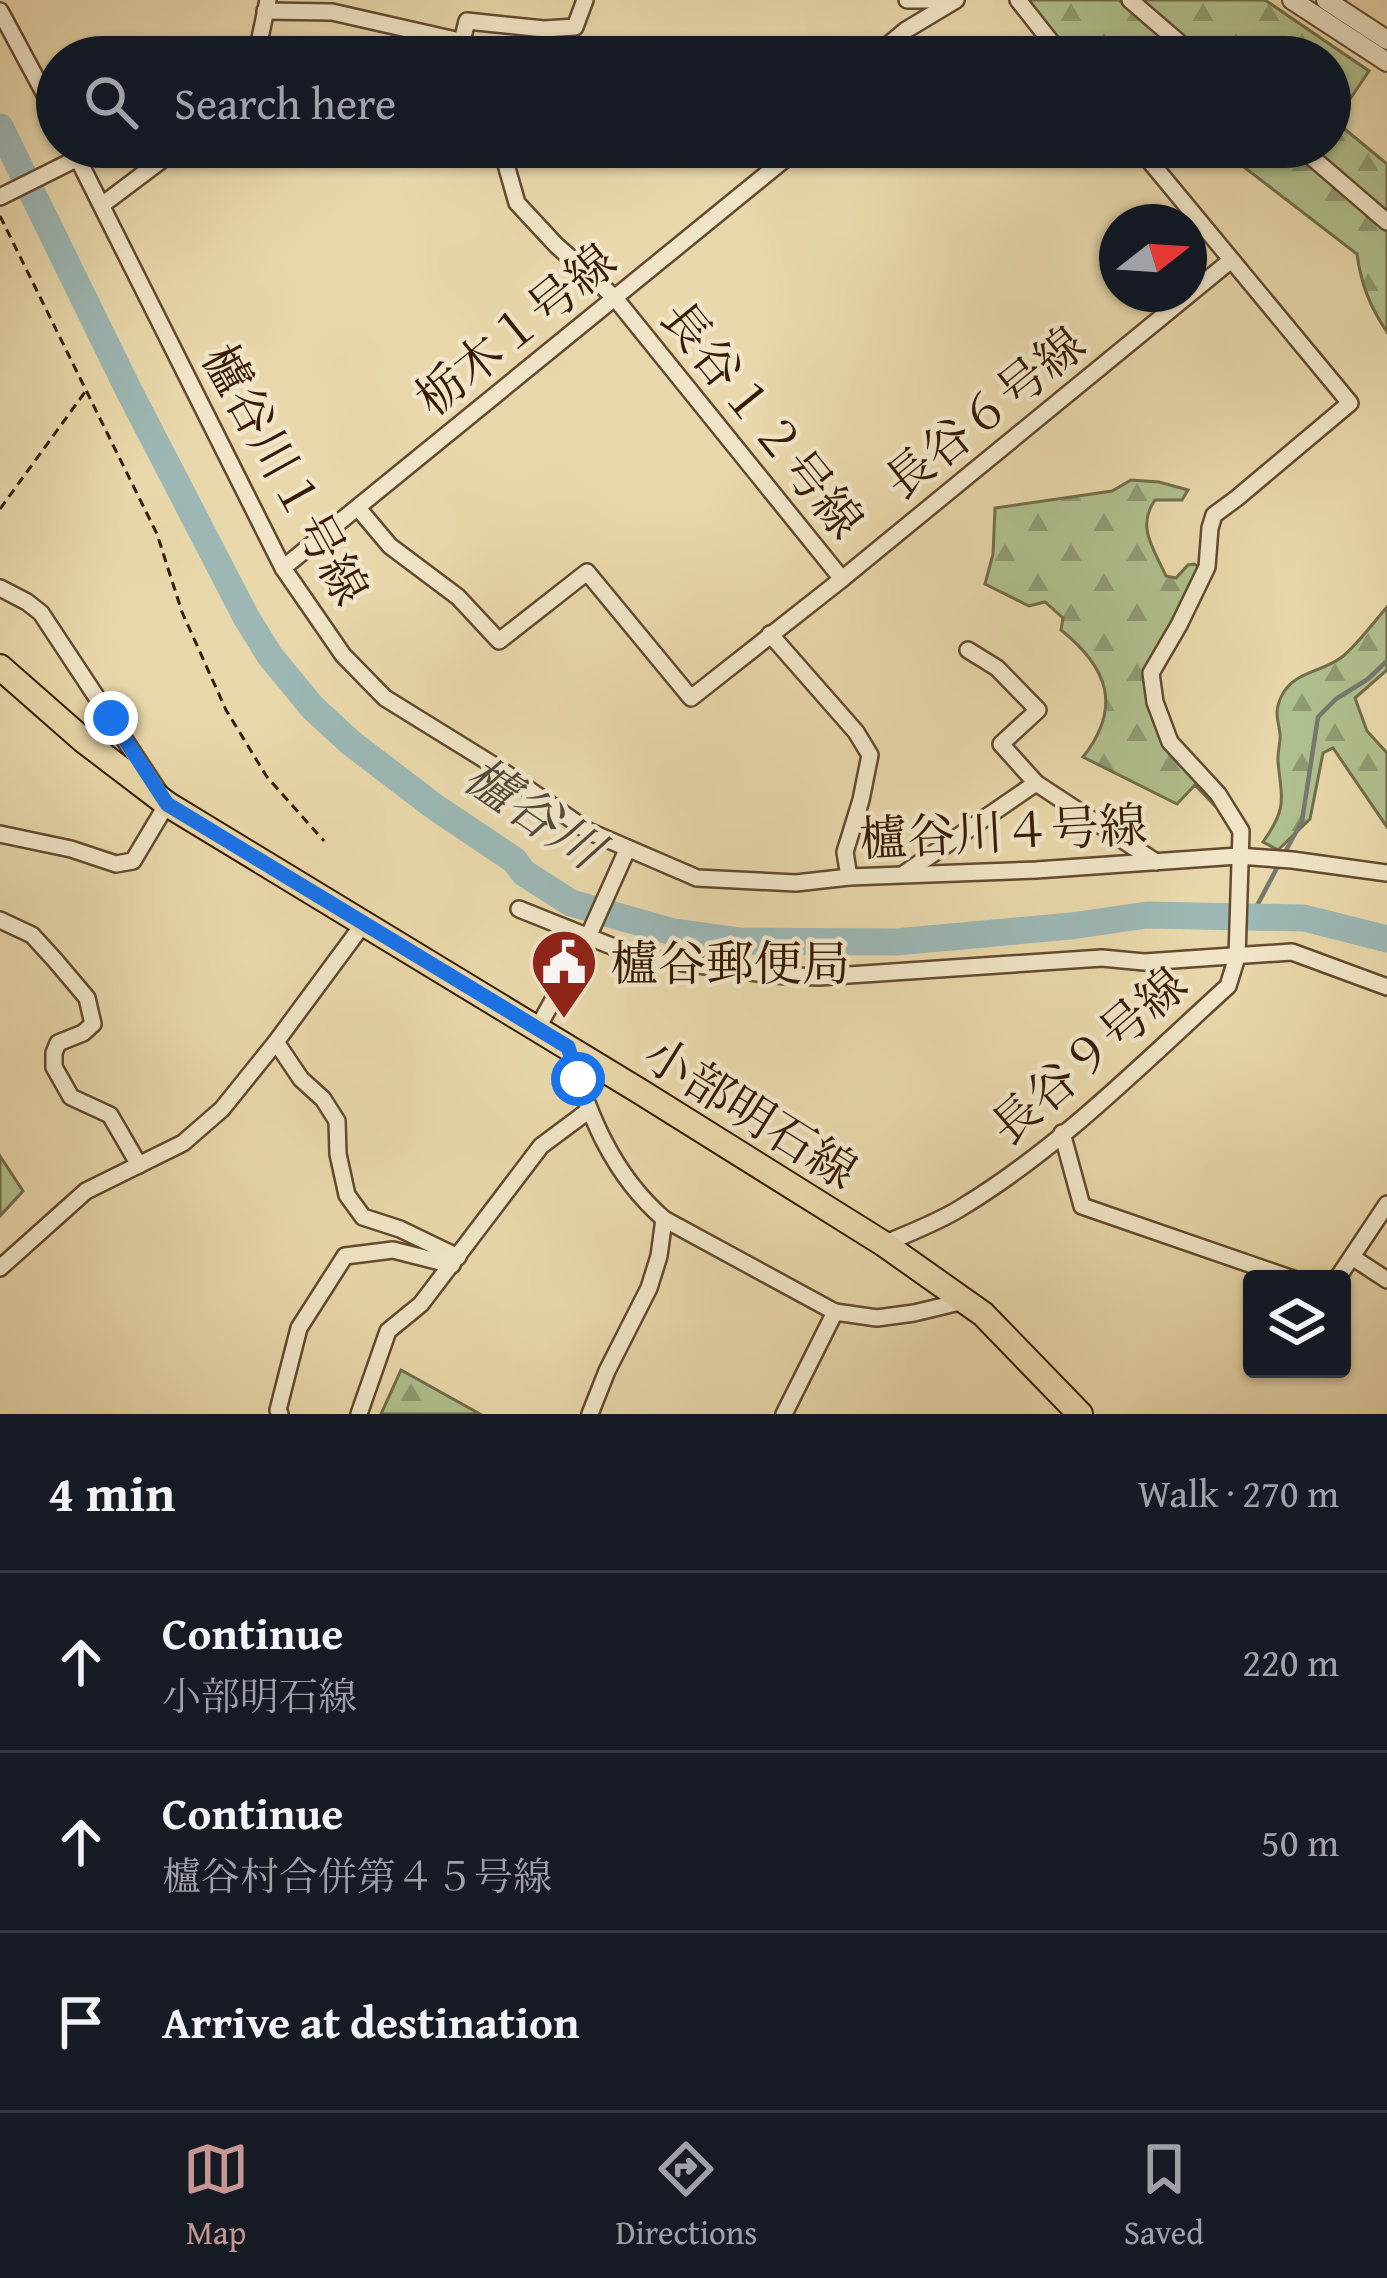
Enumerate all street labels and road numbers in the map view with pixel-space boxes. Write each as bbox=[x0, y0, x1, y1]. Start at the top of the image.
street label: 栃木１号線 bbox=[399, 226, 631, 432]
street label: 長谷１２号線 bbox=[645, 285, 881, 553]
street label: 長谷６号線 bbox=[868, 309, 1100, 515]
street label: 櫨谷川１号線 bbox=[185, 331, 387, 617]
street label: 櫨谷川４号線 bbox=[857, 788, 1149, 874]
street label: 長谷９号線 bbox=[974, 949, 1202, 1161]
street label: 小部明石線 bbox=[630, 1018, 872, 1206]

